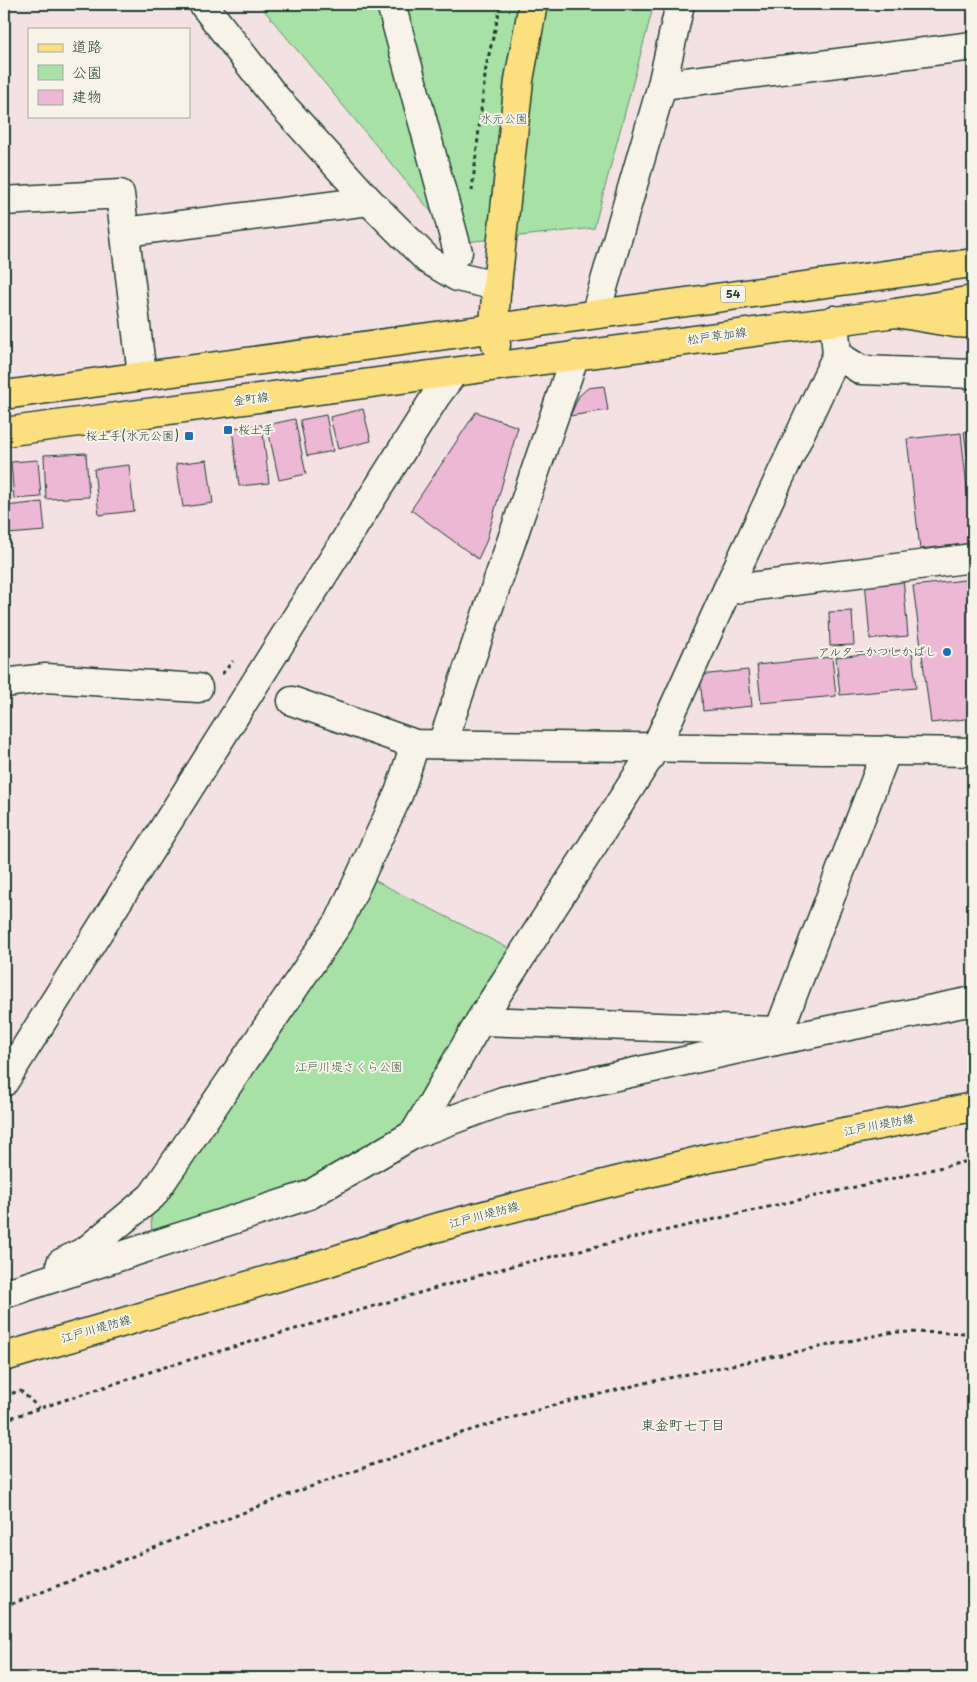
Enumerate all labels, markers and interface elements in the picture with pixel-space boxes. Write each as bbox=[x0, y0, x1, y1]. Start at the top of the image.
legend bbox=[28, 28, 190, 118]
text: 道路 bbox=[72, 34, 102, 57]
text: 公園 bbox=[72, 60, 102, 83]
text: 建物 bbox=[72, 84, 102, 107]
park label: 水元公園 bbox=[480, 109, 528, 127]
road number: 54 bbox=[720, 286, 746, 302]
street label: 松戸草加線 bbox=[686, 322, 748, 348]
street label: 金町線 bbox=[232, 387, 270, 409]
place label: 桜土手 bbox=[238, 420, 274, 438]
marker: 桜土手 bbox=[222, 424, 234, 436]
place label: 桜土手(水元公園) bbox=[86, 426, 179, 444]
marker: 桜土手(水元公園) bbox=[183, 430, 195, 442]
place label: アルターかつしかばし bbox=[818, 642, 937, 660]
marker: アルターかつしかばし bbox=[941, 646, 953, 658]
park label: 江戸川堤さくら公園 bbox=[295, 1057, 403, 1075]
street label: 江戸川堤防線 bbox=[842, 1108, 916, 1140]
street label: 江戸川堤防線 bbox=[447, 1196, 521, 1232]
street label: 江戸川堤防線 bbox=[59, 1309, 133, 1347]
district label: 東金町七丁目 bbox=[641, 1414, 725, 1435]

